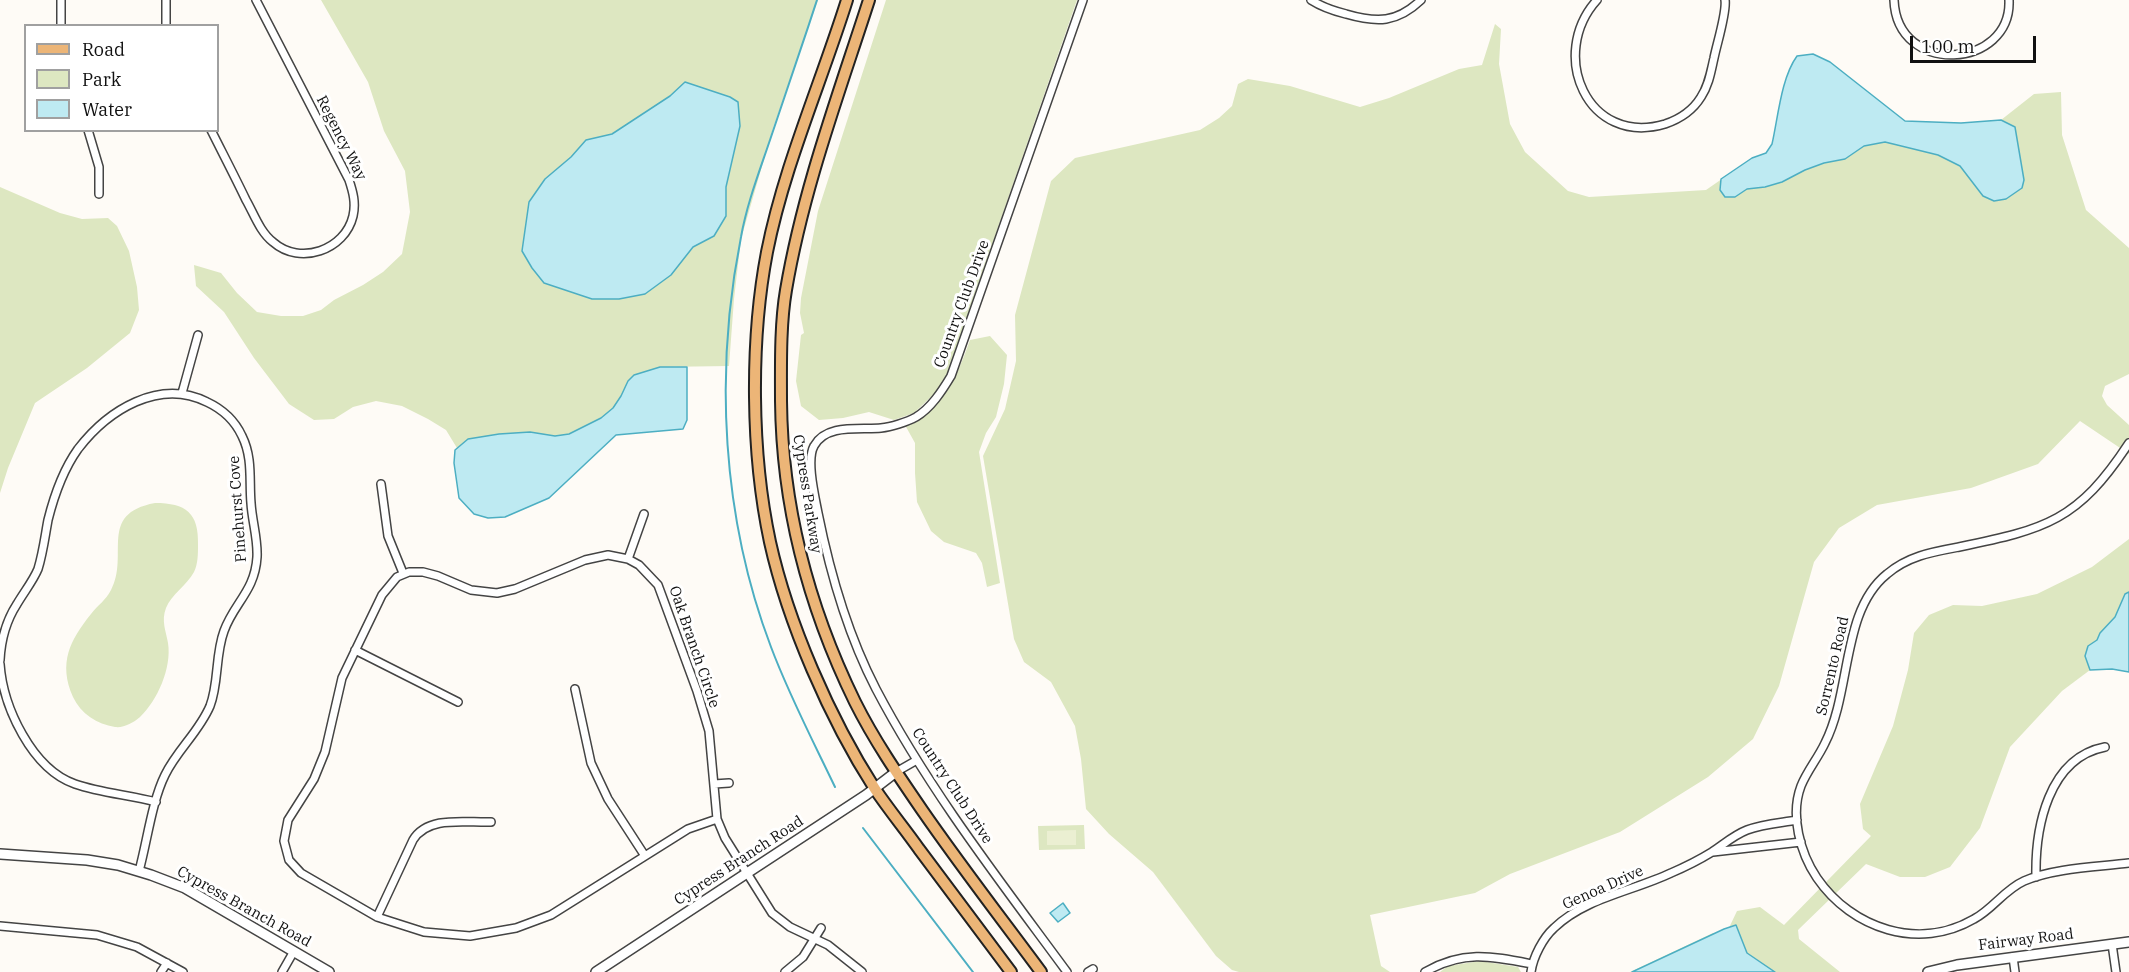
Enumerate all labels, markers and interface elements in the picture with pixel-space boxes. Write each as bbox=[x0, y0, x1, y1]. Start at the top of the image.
legend bbox=[24, 24, 219, 132]
scale bar bbox=[1913, 24, 2039, 62]
text: 100 m bbox=[1921, 35, 1975, 58]
text: Road bbox=[82, 38, 125, 61]
text: Park bbox=[82, 68, 121, 91]
street label: Regency Way bbox=[312, 93, 370, 183]
text: Water bbox=[82, 98, 132, 121]
street label: Country Club Drive bbox=[931, 238, 993, 370]
street label: Cypress Parkway bbox=[789, 433, 825, 555]
street label: Pinehurst Cove bbox=[225, 455, 251, 563]
street label: Oak Branch Circle bbox=[665, 584, 723, 710]
street label: Sorrento Road bbox=[1813, 615, 1853, 717]
street label: Country Club Drive bbox=[908, 725, 996, 847]
street label: Cypress Branch Road bbox=[671, 812, 807, 910]
street label: Genoa Drive bbox=[1560, 862, 1646, 914]
street label: Cypress Branch Road bbox=[174, 863, 314, 951]
street label: Fairway Road bbox=[1977, 925, 2075, 955]

